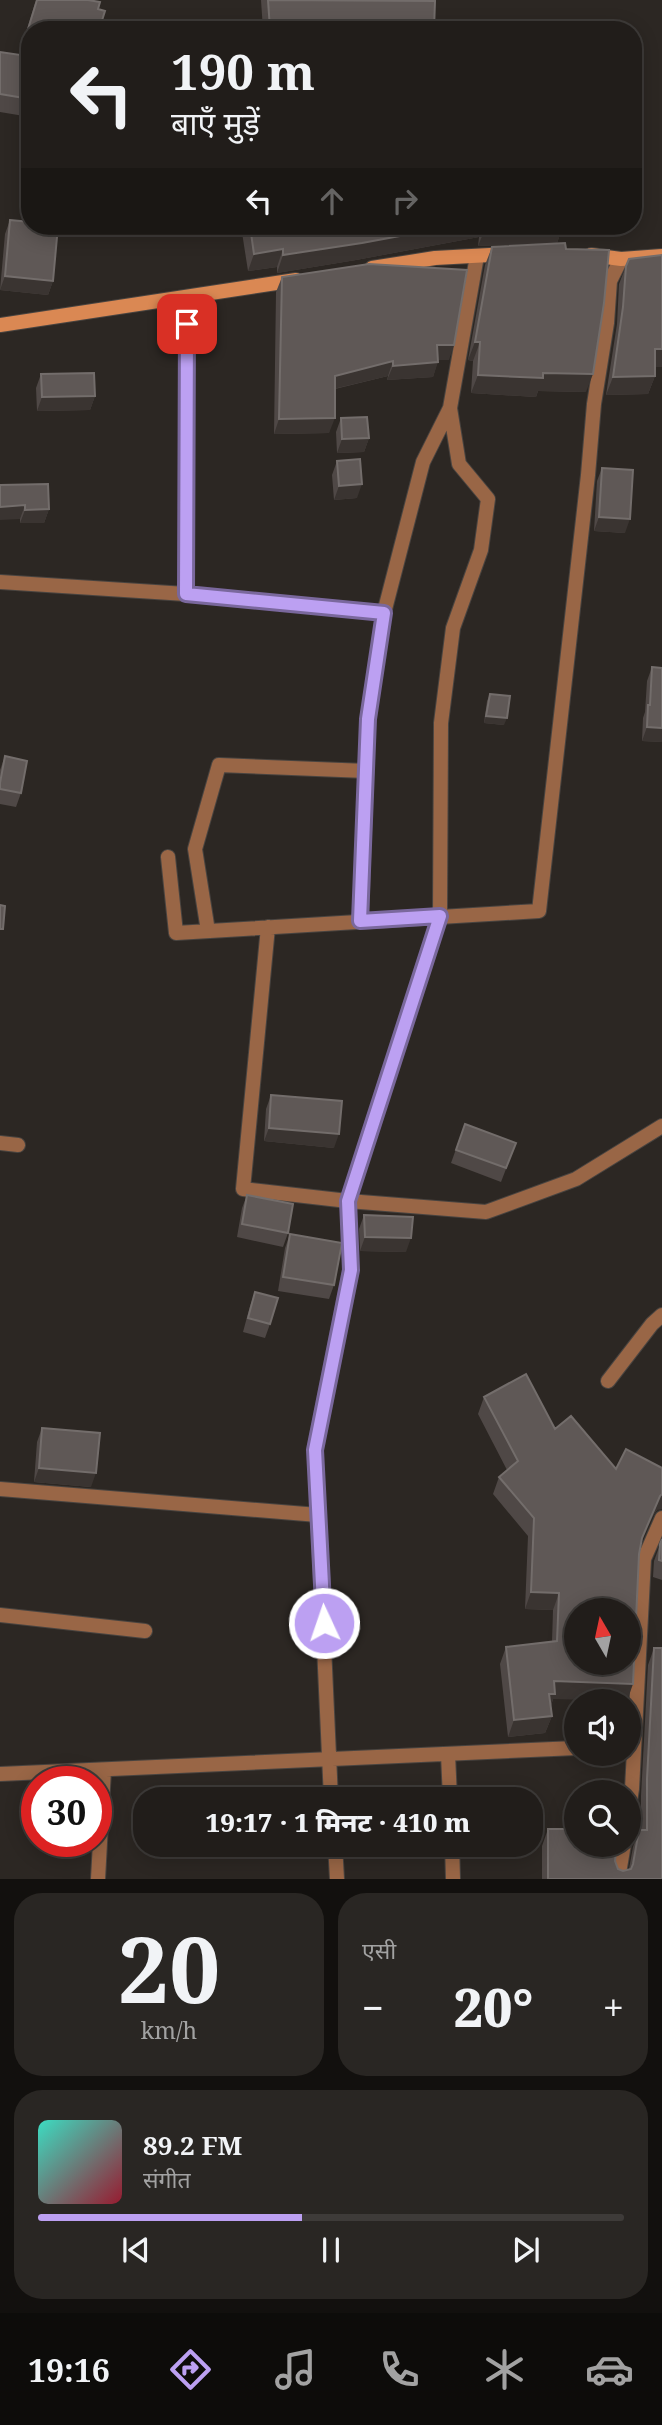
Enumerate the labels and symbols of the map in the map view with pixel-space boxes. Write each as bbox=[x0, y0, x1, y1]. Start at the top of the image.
pin bbox=[157, 294, 217, 354]
position arrow bbox=[287, 1586, 361, 1660]
north arrow bbox=[564, 1598, 640, 1675]
speed limit sign: 30 bbox=[21, 1766, 112, 1857]

